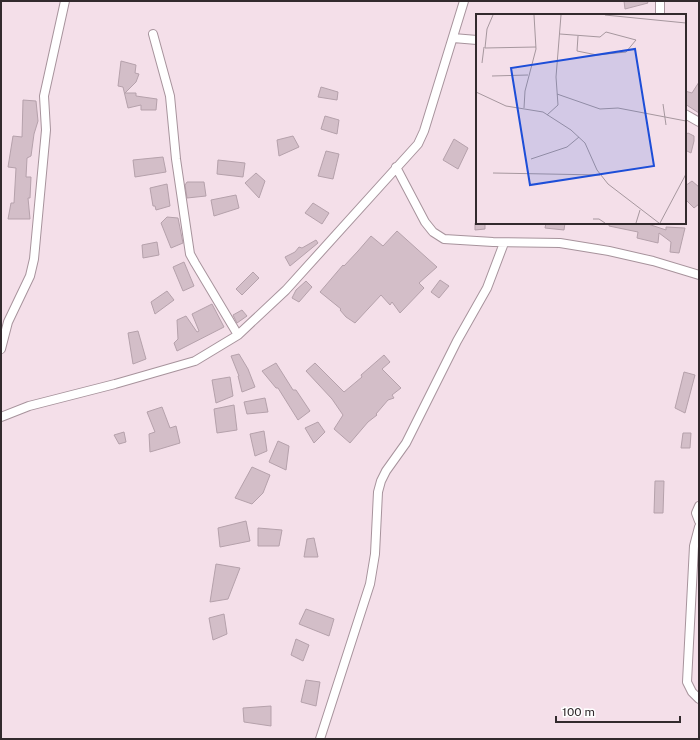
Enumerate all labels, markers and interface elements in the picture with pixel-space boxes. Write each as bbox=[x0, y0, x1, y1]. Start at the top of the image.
inset map bbox=[476, 14, 686, 224]
scale bar bbox=[556, 698, 680, 724]
text: 100 m bbox=[562, 705, 595, 719]

